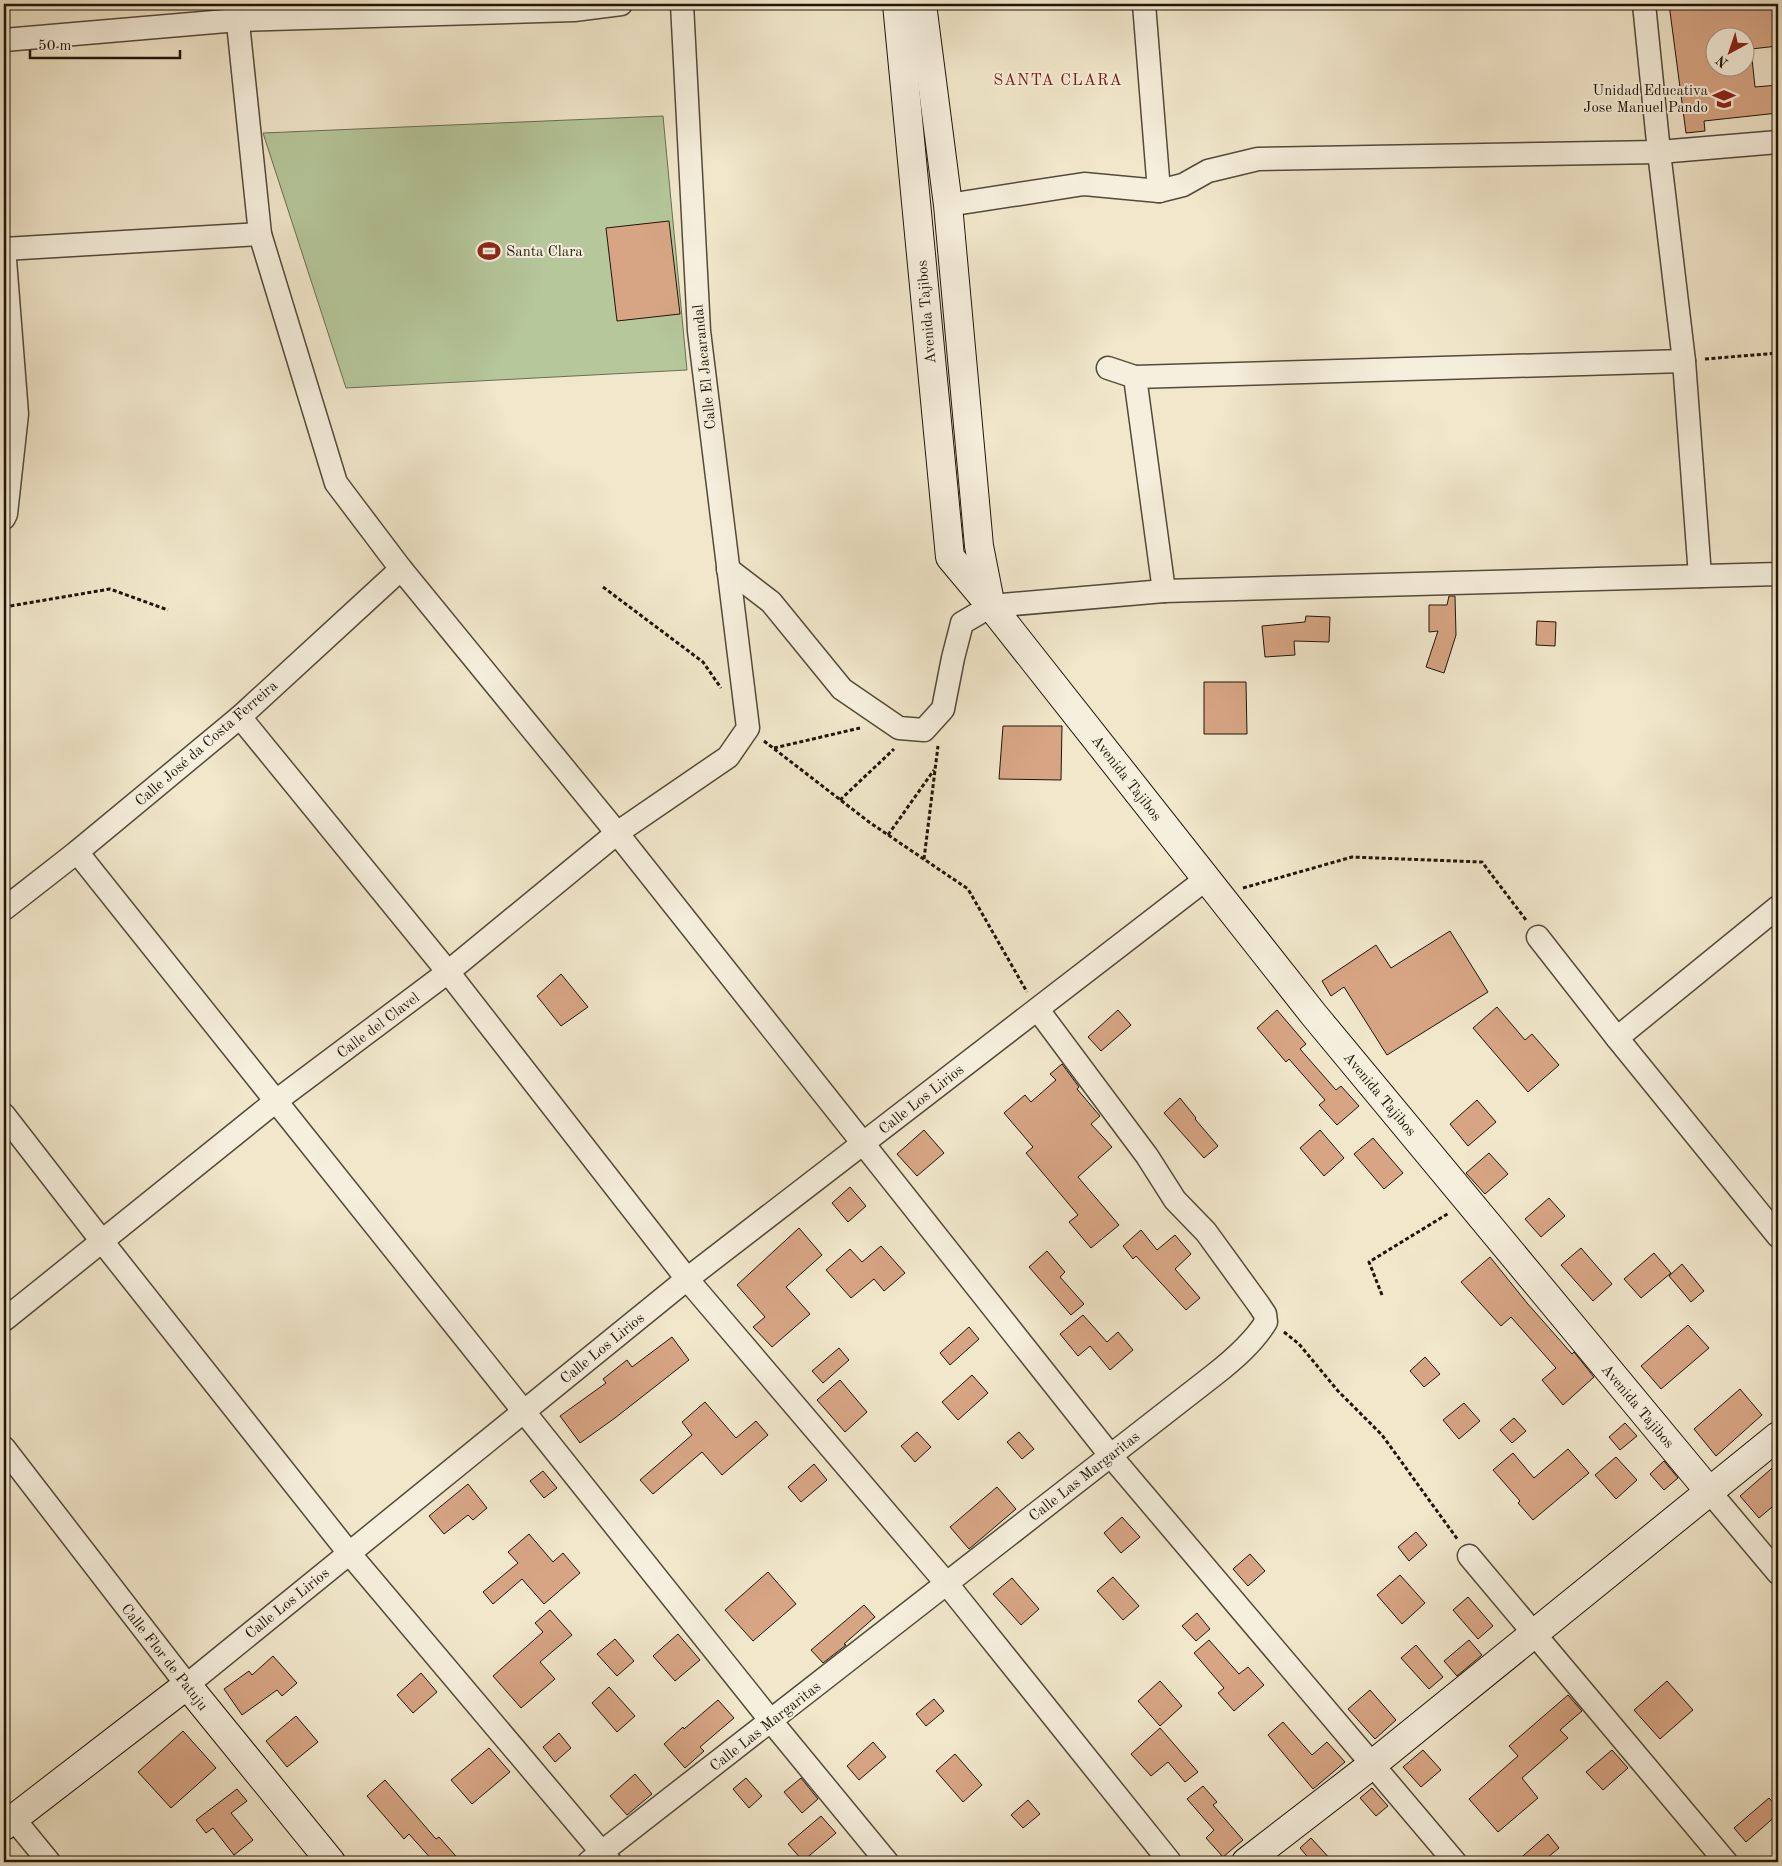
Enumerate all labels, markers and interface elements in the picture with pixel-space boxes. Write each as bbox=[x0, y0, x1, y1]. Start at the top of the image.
scale bar bbox=[30, 28, 180, 60]
north arrow bbox=[1704, 28, 1754, 78]
text: 50 m bbox=[38, 39, 72, 54]
text: N bbox=[1713, 52, 1731, 70]
district label: SANTA CLARA bbox=[993, 73, 1123, 89]
place label: Unidad Educativa Jose Manuel Pando bbox=[1583, 84, 1709, 116]
school or university icon: Unidad Educativa Jose Manuel Pando bbox=[1711, 86, 1737, 112]
sports icon: Santa Clara bbox=[476, 238, 502, 264]
place label: Santa Clara bbox=[506, 245, 583, 260]
street label: Avenida Tajibos bbox=[915, 259, 939, 364]
street label: Calle El Jacarandal bbox=[691, 304, 720, 430]
street label: Calle José da Costa Ferreira bbox=[133, 678, 281, 810]
street label: Avenida Tajibos bbox=[1088, 733, 1164, 825]
street label: Calle del Clavel bbox=[335, 990, 423, 1062]
street label: Avenida Tajibos bbox=[1340, 1050, 1418, 1140]
street label: Calle Los Lirios bbox=[877, 1063, 967, 1138]
street label: Calle Los Lirios bbox=[558, 1311, 648, 1387]
street label: Avenida Tajibos bbox=[1598, 1362, 1676, 1452]
street label: Calle Las Margaritas bbox=[1027, 1429, 1143, 1525]
street label: Calle Los Lirios bbox=[243, 1566, 333, 1642]
street label: Calle Flor de Patuju bbox=[118, 1602, 210, 1714]
street label: Calle Las Margaritas bbox=[708, 1679, 824, 1775]

